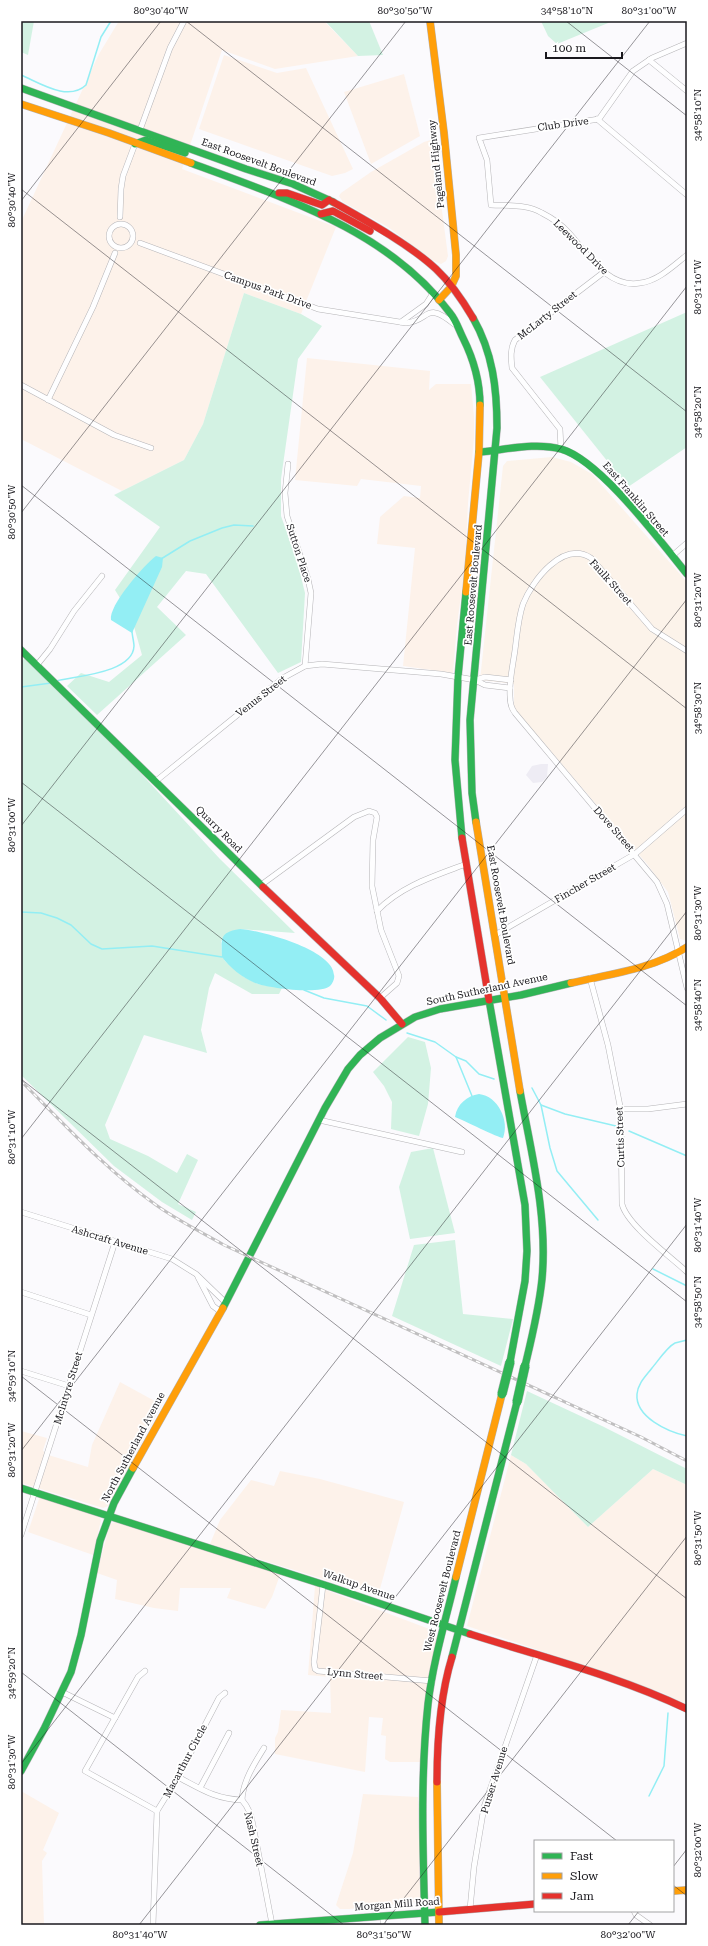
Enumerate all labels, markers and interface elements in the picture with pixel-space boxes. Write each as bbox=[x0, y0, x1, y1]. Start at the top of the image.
text: 80°30'40"W bbox=[134, 5, 189, 16]
text: 80°30'50"W bbox=[378, 5, 433, 16]
text: 34°58'10"N bbox=[541, 5, 593, 16]
text: 80°31'00"W bbox=[622, 5, 677, 16]
scale bar bbox=[546, 34, 622, 60]
text: 100 m bbox=[552, 41, 586, 55]
text: 34°58'10"N bbox=[692, 89, 703, 141]
street label: Club Drive bbox=[537, 115, 590, 133]
street label: Pageland Highway bbox=[426, 119, 446, 209]
street label: East Roosevelt Boulevard bbox=[200, 136, 318, 188]
text: 80°30'40"W bbox=[6, 172, 17, 227]
street label: Leewood Drive bbox=[551, 217, 611, 277]
text: 80°31'10"W bbox=[692, 259, 703, 314]
street label: Campus Park Drive bbox=[223, 269, 314, 311]
street label: McLarty Street bbox=[515, 288, 579, 341]
text: 34°58'20"N bbox=[692, 386, 703, 438]
street label: East Franklin Street bbox=[601, 460, 671, 538]
text: 80°30'50"W bbox=[6, 484, 17, 539]
street label: Sutton Place bbox=[284, 522, 314, 584]
street label: East Roosevelt Boulevard bbox=[462, 523, 484, 646]
street label: Faulk Street bbox=[588, 557, 635, 607]
text: 80°31'20"W bbox=[692, 572, 703, 627]
street label: Venus Street bbox=[234, 673, 288, 719]
text: 34°58'30"N bbox=[692, 682, 703, 734]
text: 80°31'00"W bbox=[6, 797, 17, 852]
street label: Quarry Road bbox=[194, 804, 245, 855]
street label: Dove Street bbox=[591, 804, 637, 854]
street label: East Roosevelt Boulevard bbox=[485, 844, 517, 966]
street label: Fincher Street bbox=[553, 861, 618, 905]
text: 80°31'30"W bbox=[692, 885, 703, 940]
street label: South Sutherland Avenue bbox=[425, 971, 549, 1007]
text: 34°58'40"N bbox=[692, 979, 703, 1031]
street label: Curtis Street bbox=[613, 1106, 627, 1168]
text: 80°31'10"W bbox=[6, 1109, 17, 1164]
text: 80°31'40"W bbox=[692, 1197, 703, 1252]
street label: Ashcraft Avenue bbox=[70, 1223, 150, 1257]
text: 34°58'50"N bbox=[692, 1276, 703, 1328]
text: 34°59'10"N bbox=[6, 1350, 17, 1402]
street label: McIntyre Street bbox=[52, 1350, 84, 1426]
street label: North Sutherland Avenue bbox=[99, 1390, 167, 1504]
text: 80°31'20"W bbox=[6, 1422, 17, 1477]
text: 80°31'50"W bbox=[692, 1510, 703, 1565]
street label: West Roosevelt Boulevard bbox=[422, 1529, 463, 1653]
street label: Walkup Avenue bbox=[321, 1567, 397, 1603]
text: 34°59'20"N bbox=[6, 1647, 17, 1699]
street label: Lynn Street bbox=[327, 1666, 384, 1682]
street label: Macarthur Circle bbox=[161, 1722, 209, 1800]
text: 80°31'30"W bbox=[6, 1734, 17, 1789]
street label: Purser Avenue bbox=[479, 1745, 510, 1815]
street label: Nash Street bbox=[242, 1811, 266, 1868]
text: 80°32'00"W bbox=[692, 1822, 703, 1877]
legend bbox=[534, 1840, 674, 1912]
text: Fast bbox=[570, 1849, 594, 1863]
text: Slow bbox=[570, 1869, 598, 1883]
text: Jam bbox=[570, 1889, 594, 1903]
street label: Morgan Mill Road bbox=[354, 1895, 441, 1912]
text: 80°31'40"W bbox=[113, 1929, 168, 1940]
text: 80°31'50"W bbox=[357, 1929, 412, 1940]
text: 80°32'00"W bbox=[601, 1929, 656, 1940]

